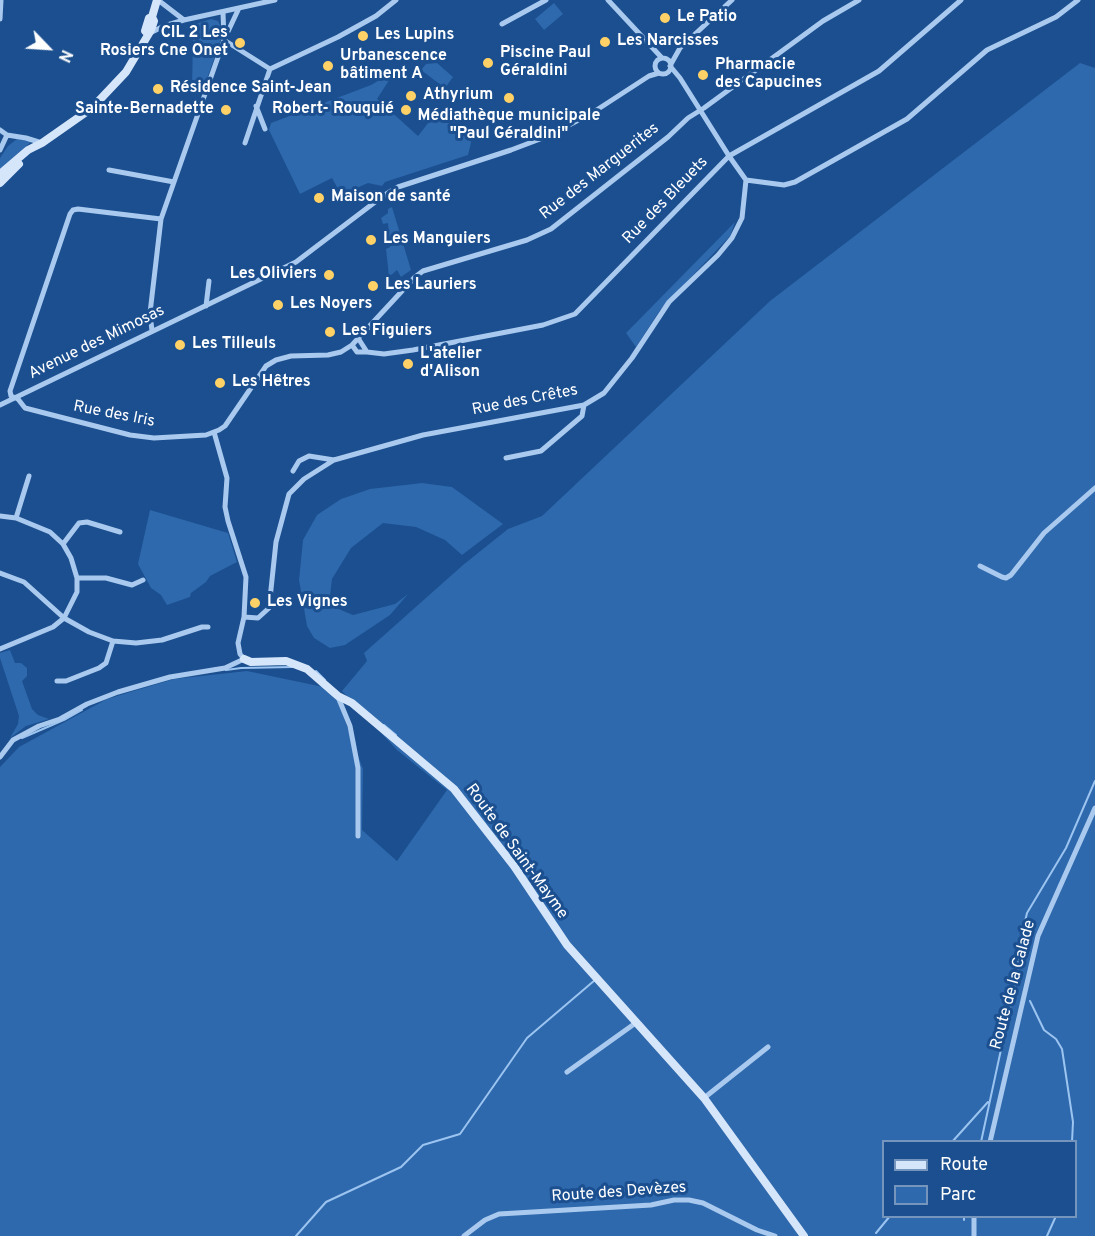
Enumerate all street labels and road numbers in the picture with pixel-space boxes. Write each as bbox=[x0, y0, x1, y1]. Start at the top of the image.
street label: Rue des Marguerites bbox=[537, 119, 663, 225]
street label: Rue des Bleuets bbox=[619, 153, 713, 249]
street label: Avenue des Mimosas bbox=[26, 302, 168, 384]
street label: Rue des Crêtes bbox=[470, 381, 580, 421]
street label: Rue des Iris bbox=[72, 398, 156, 432]
street label: Route de Saint-Mayme bbox=[461, 781, 571, 923]
street label: Route de la Calade bbox=[987, 918, 1041, 1052]
street label: Route des Devèzes bbox=[551, 1179, 687, 1207]

